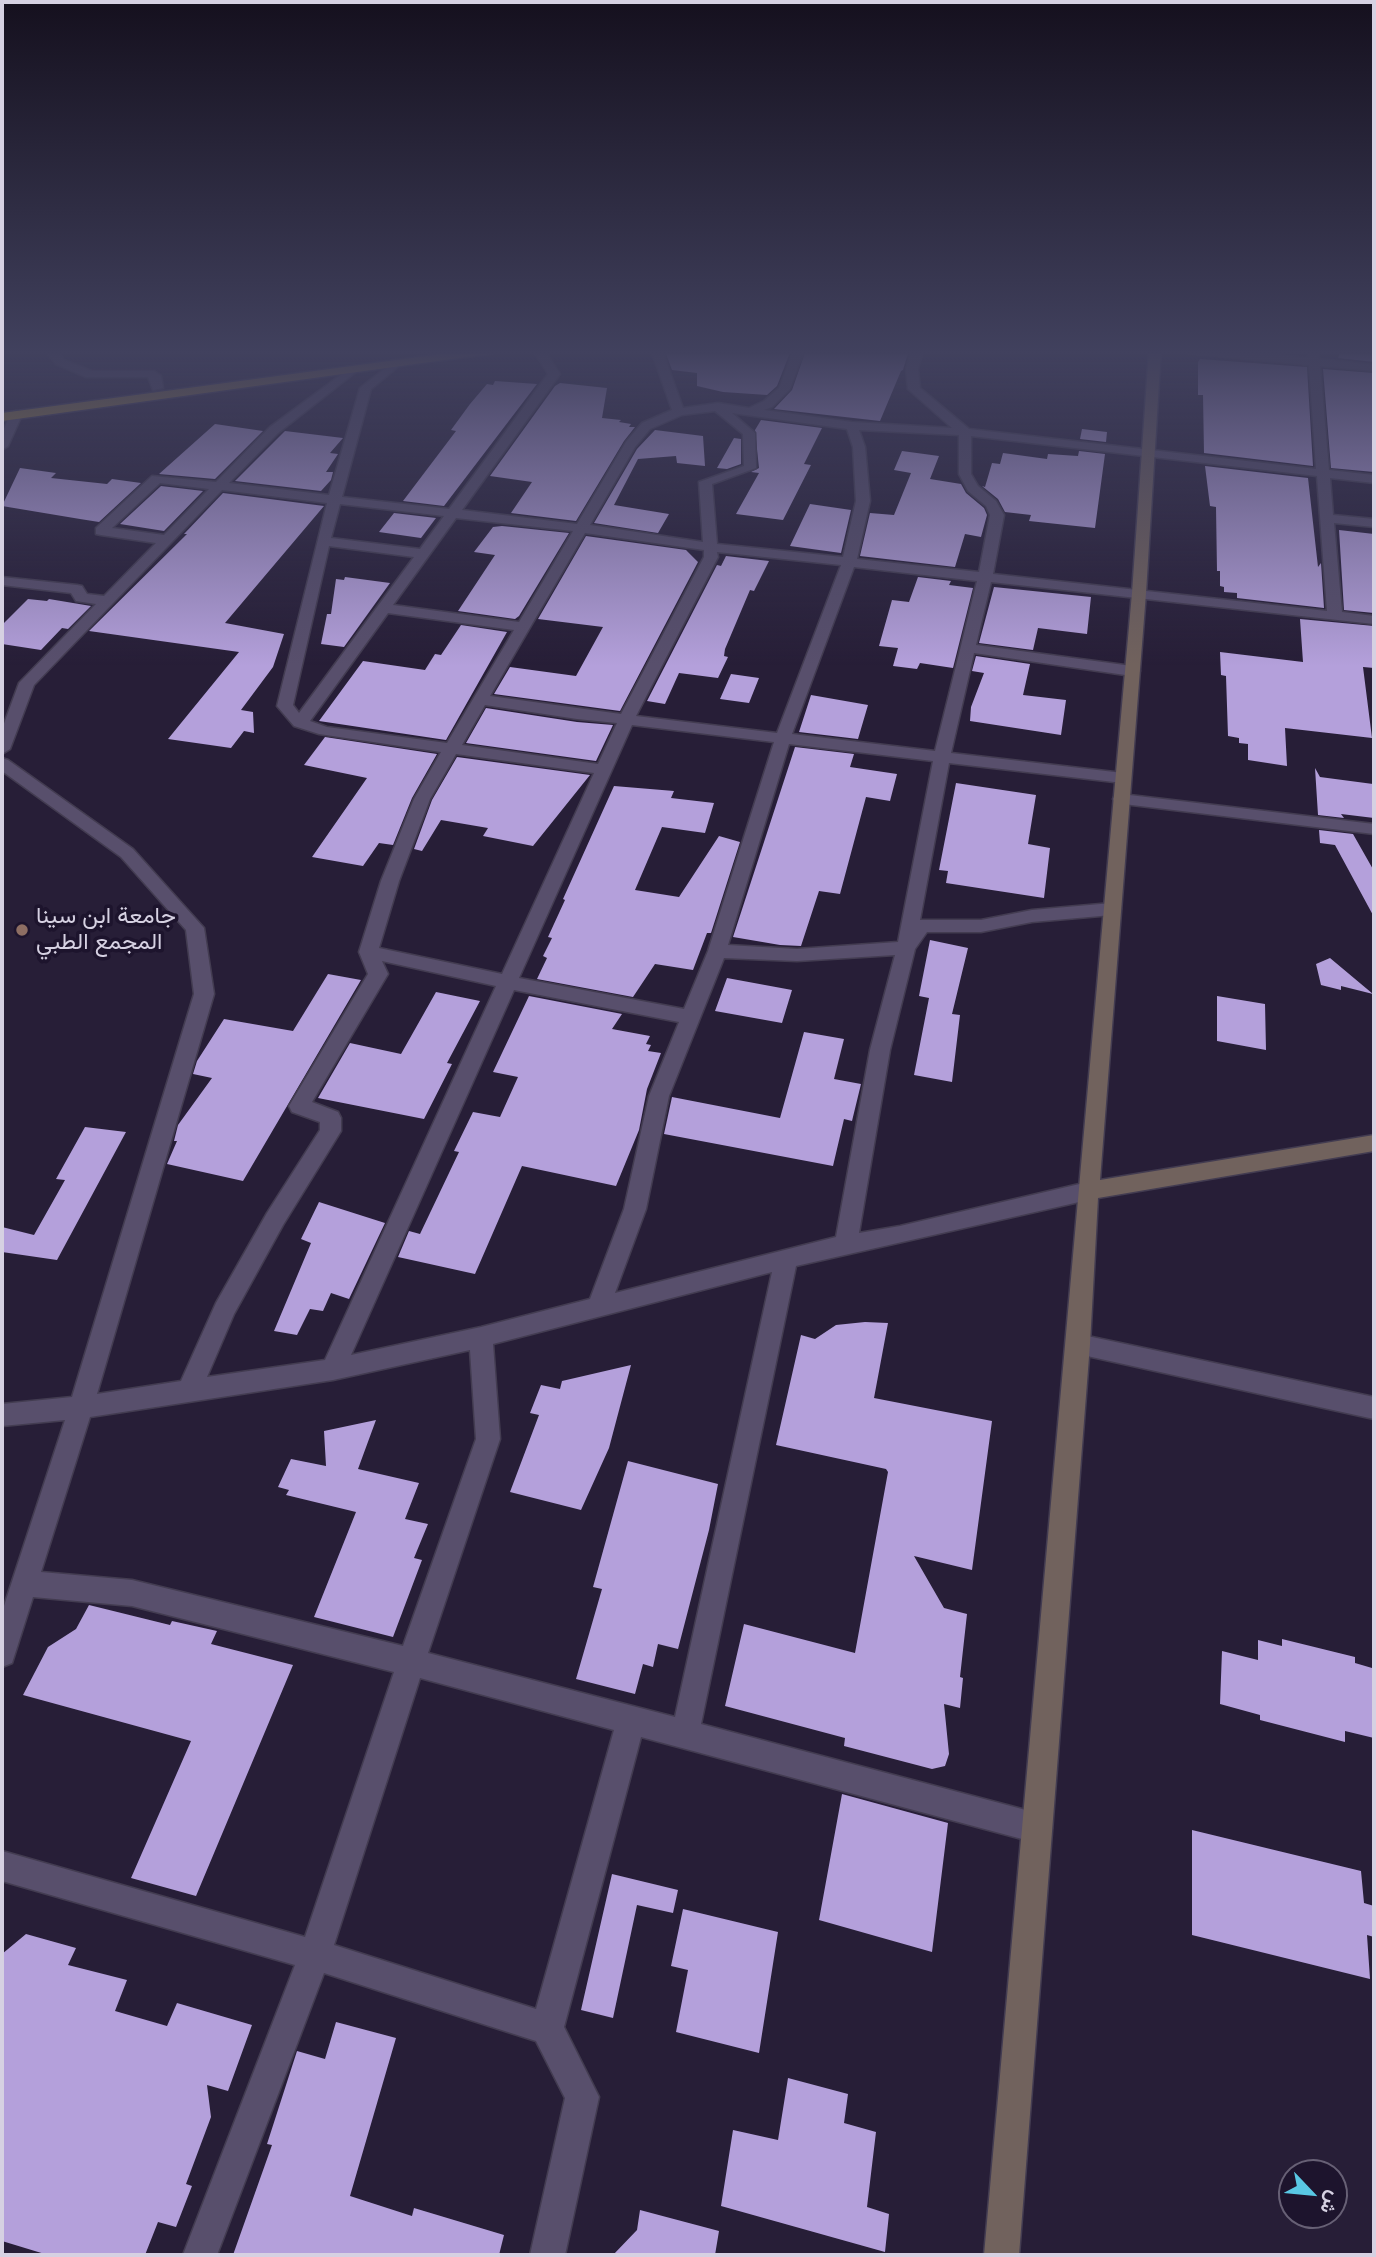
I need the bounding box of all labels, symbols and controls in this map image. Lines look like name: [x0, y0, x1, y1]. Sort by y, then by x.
place label: جامعة ابن سينا المجمع الطبي: [36, 903, 176, 957]
marker: جامعة ابن سينا المجمع الطبي: [14, 922, 30, 938]
north arrow: [1278, 2159, 1348, 2229]
text: ش: [1314, 2187, 1347, 2218]

